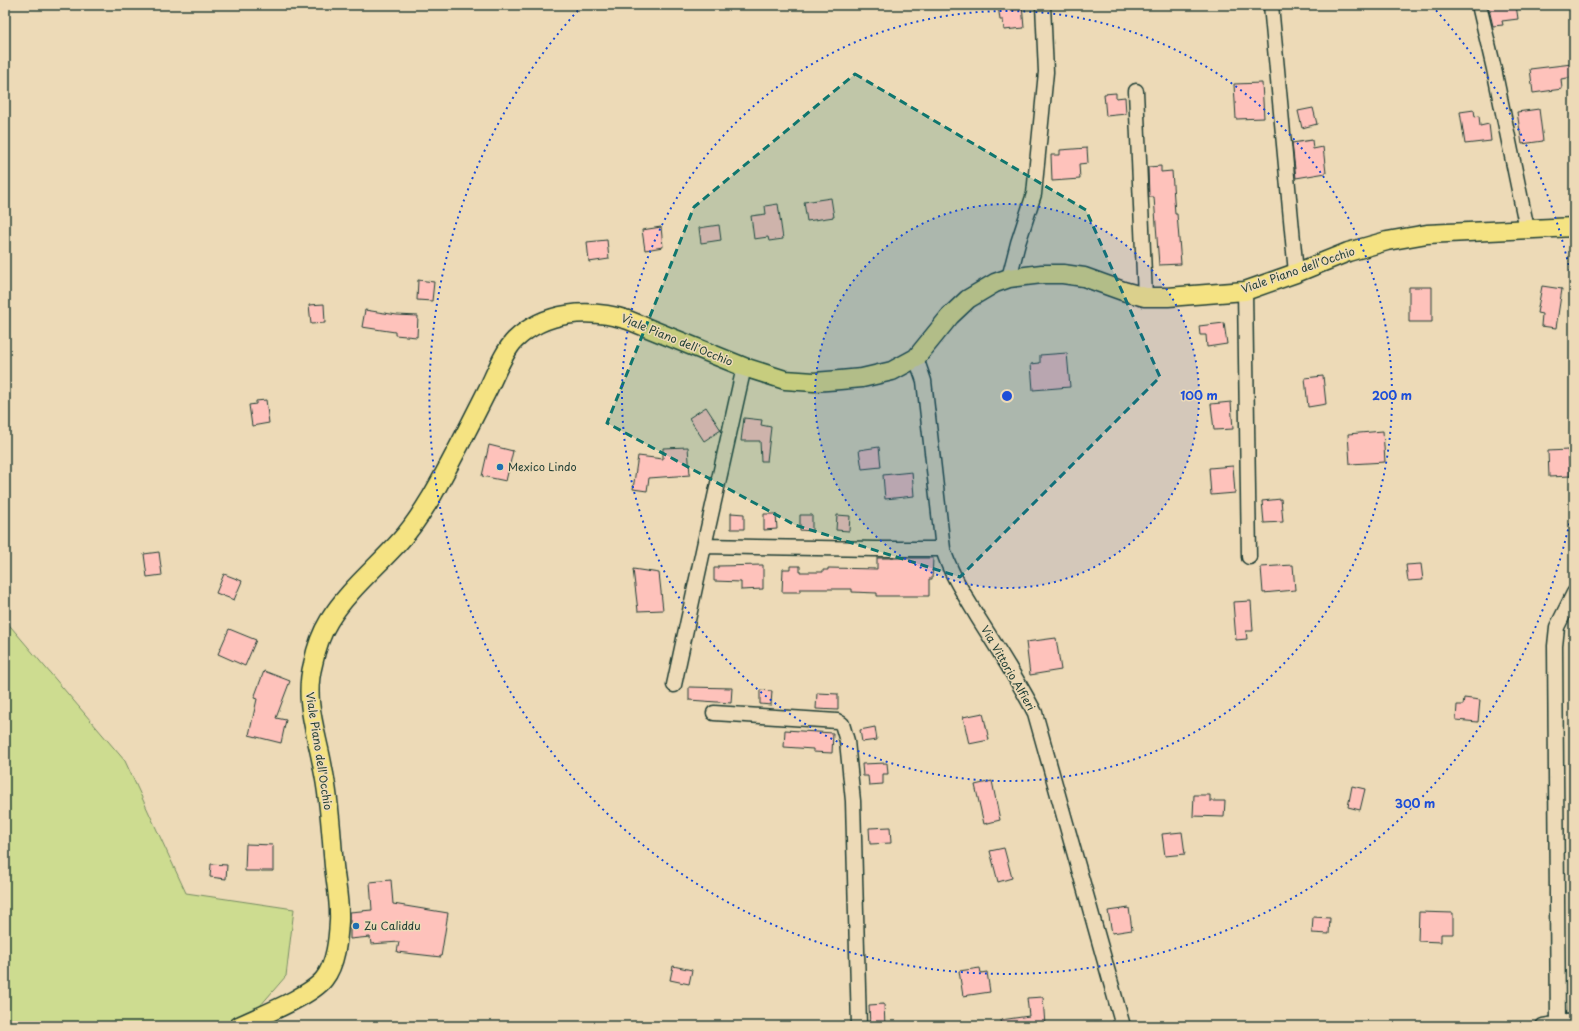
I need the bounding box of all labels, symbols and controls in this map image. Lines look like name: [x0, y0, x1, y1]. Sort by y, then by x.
street label: Viale Piano dell'Occhio: [1239, 242, 1357, 297]
street label: Viale Piano dell'Occhio: [619, 309, 736, 370]
text: 100 m: [1180, 386, 1218, 404]
text: 200 m: [1372, 386, 1412, 404]
centre of rings: [1000, 389, 1014, 403]
place label: Mexico Lindo: [508, 458, 577, 475]
marker: Mexico Lindo: [495, 462, 505, 472]
street label: Via Vittorio Alfieri: [977, 622, 1040, 714]
street label: Viale Piano dell'Occhio: [302, 691, 337, 811]
text: 300 m: [1395, 794, 1435, 812]
place label: Zu Caliddu: [364, 917, 421, 934]
marker: Zu Caliddu: [351, 921, 361, 931]

